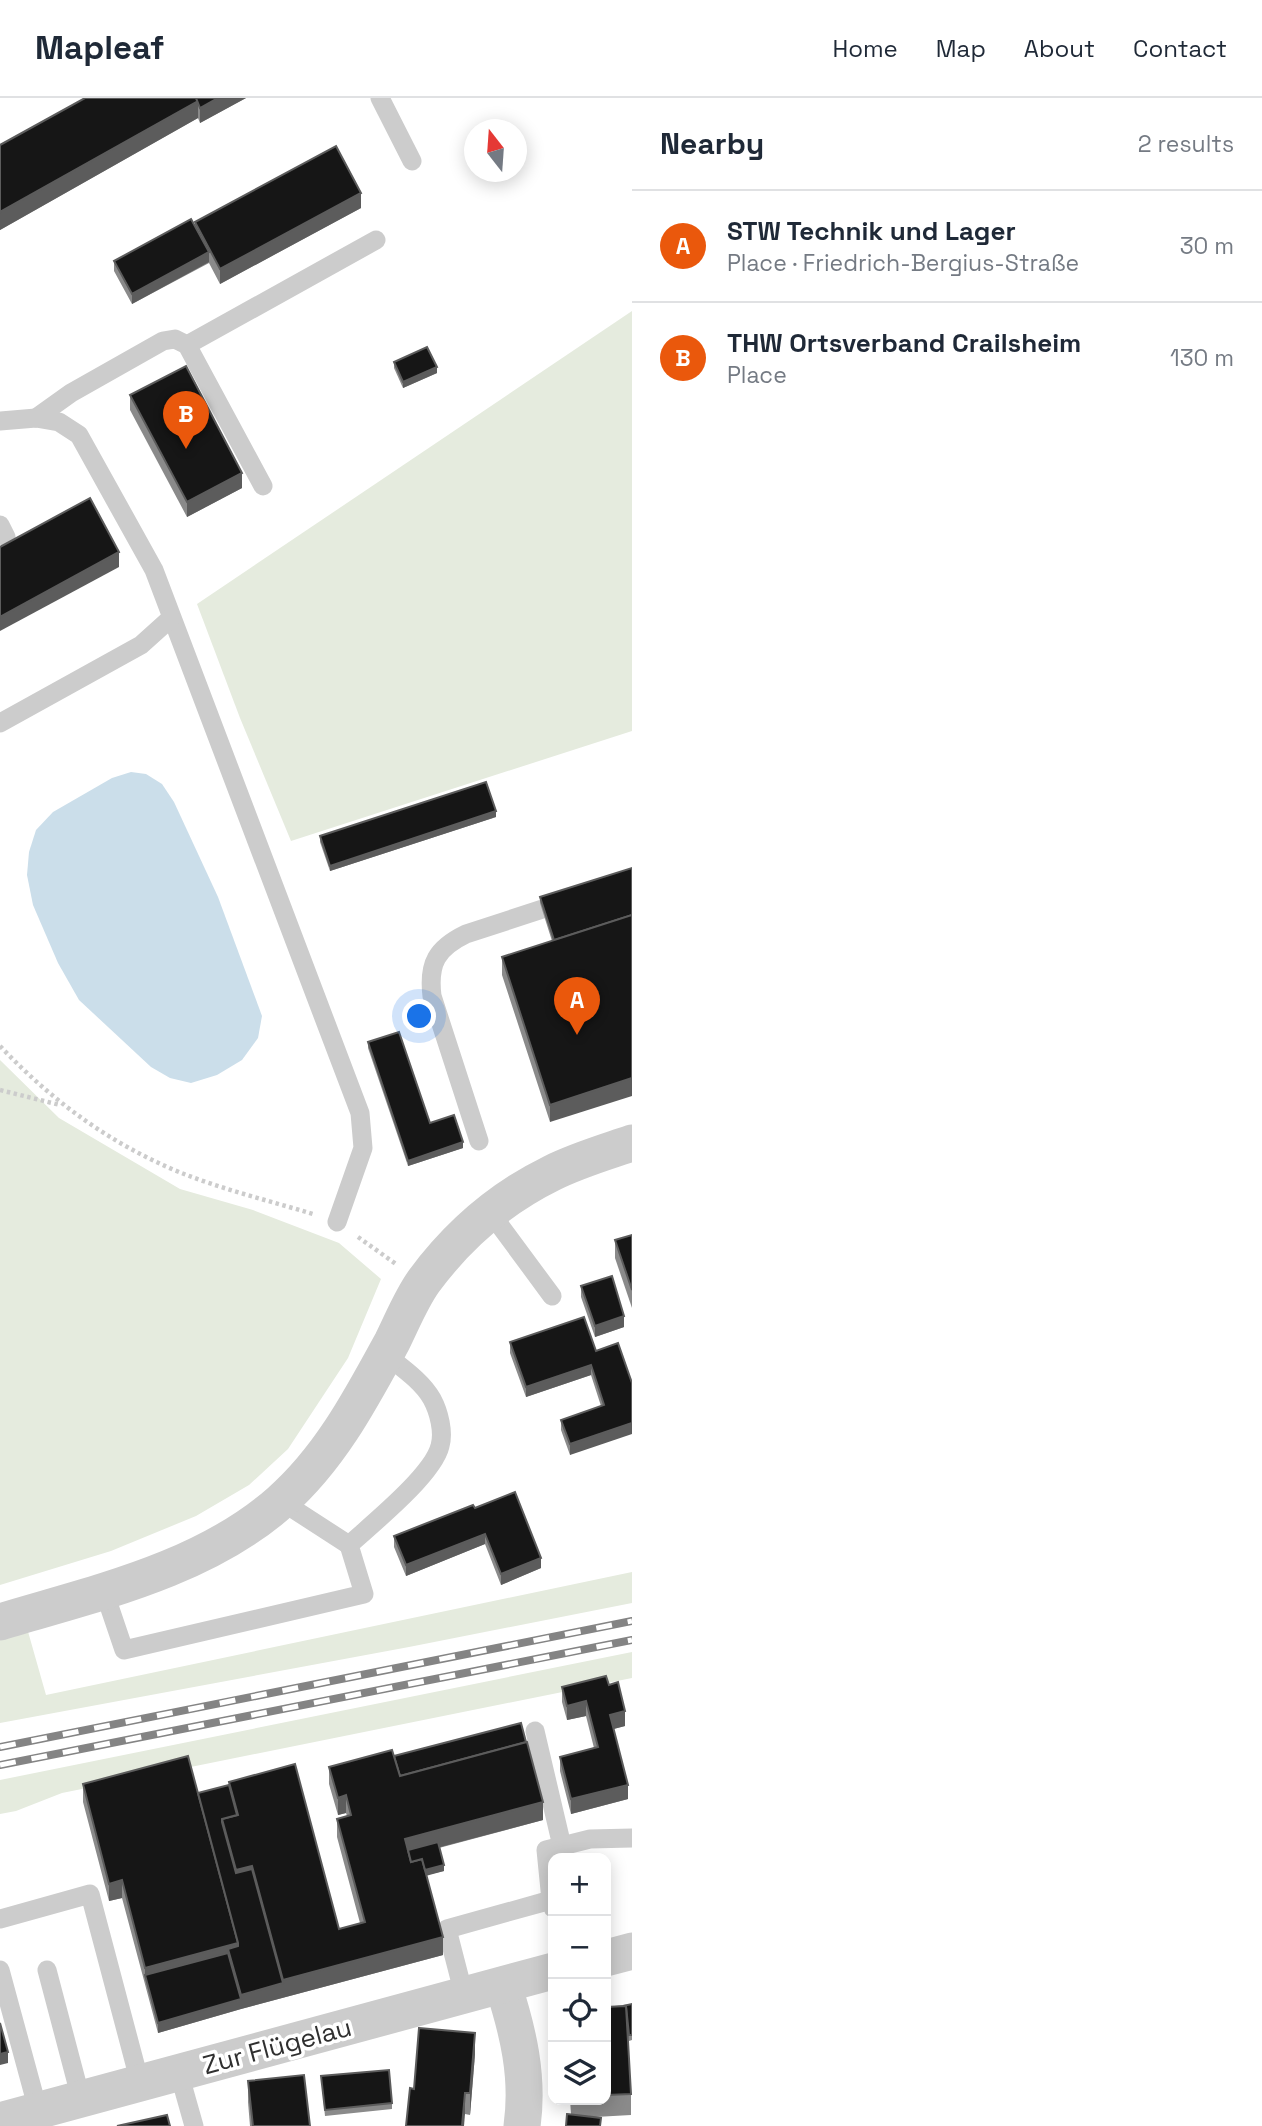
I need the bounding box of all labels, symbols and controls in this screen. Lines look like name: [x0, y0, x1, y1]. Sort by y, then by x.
text: Mapleaf: [35, 27, 164, 69]
text: Home: [832, 33, 898, 64]
text: Map: [936, 33, 986, 64]
text: About: [1024, 33, 1095, 64]
text: Contact: [1133, 33, 1227, 64]
north arrow: [464, 119, 527, 182]
text: Nearby: [660, 124, 764, 163]
text: 2 results: [1138, 129, 1234, 159]
text: STW Technik und Lager: [727, 214, 1016, 248]
text: A: [676, 231, 690, 261]
text: 30 m: [1180, 231, 1234, 261]
text: Place · Friedrich-Bergius-Straße: [727, 248, 1079, 278]
text: THW Ortsverband Crailsheim: [727, 326, 1081, 360]
text: B: [675, 343, 691, 373]
text: 130 m: [1170, 343, 1234, 373]
text: Place: [727, 360, 787, 390]
pin: B: [163, 391, 209, 449]
pin: A: [554, 977, 600, 1035]
your location: [402, 999, 436, 1033]
map controls: [548, 1853, 611, 2105]
button: +: [548, 1853, 611, 1916]
button: −: [548, 1916, 611, 1979]
button: locate: [548, 1979, 611, 2042]
street label: Zur Flügelau: [199, 2010, 355, 2082]
button: layers: [548, 2042, 611, 2105]

